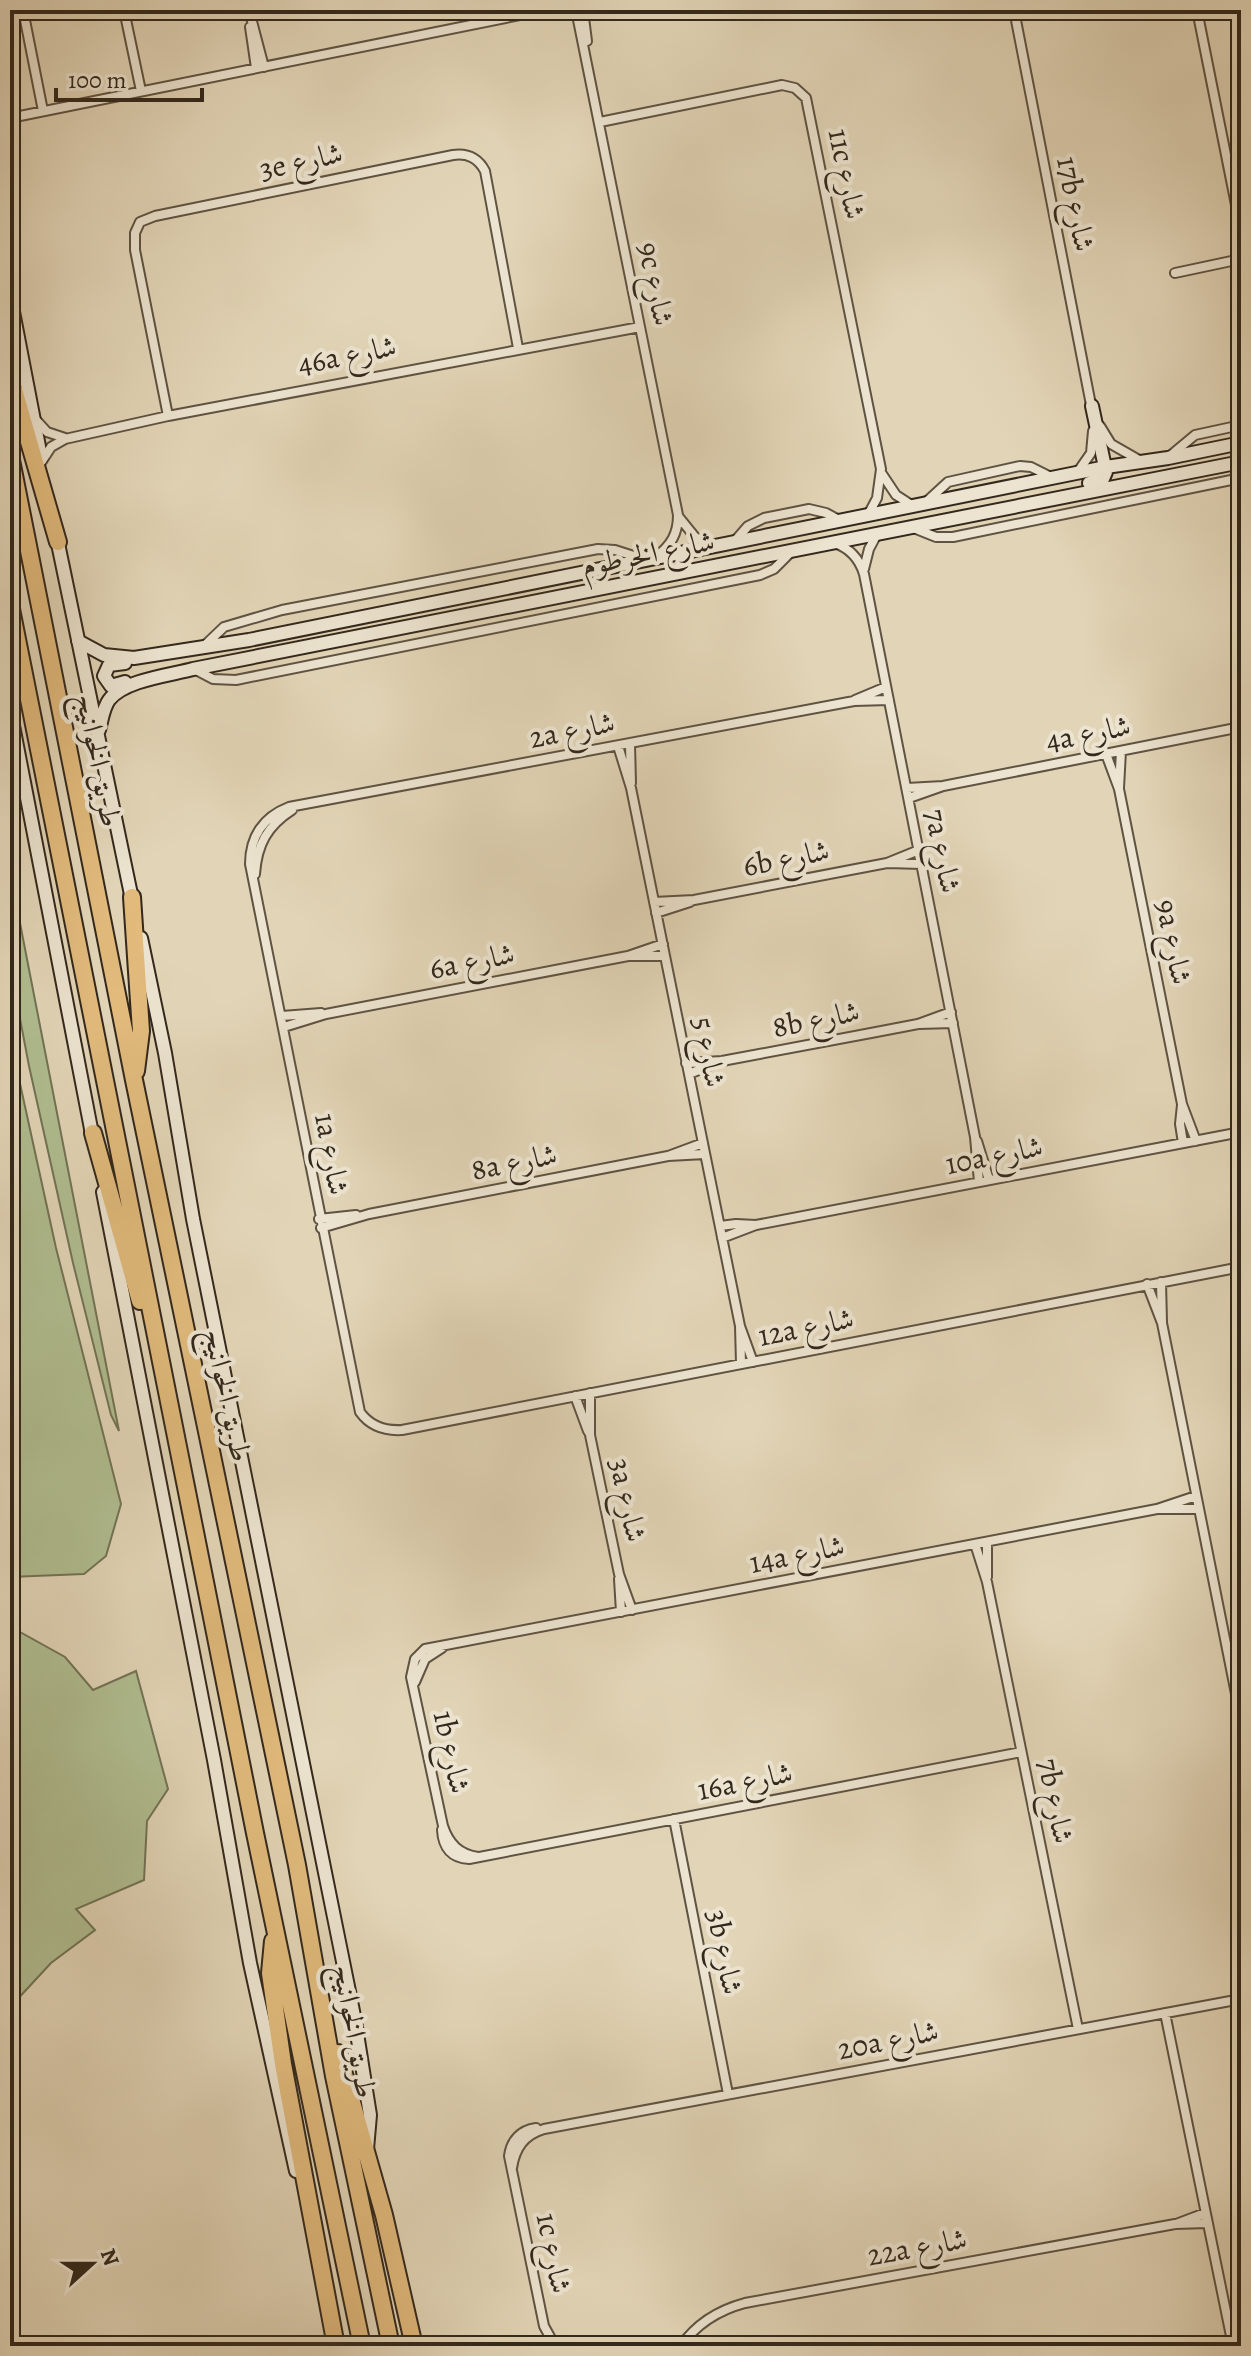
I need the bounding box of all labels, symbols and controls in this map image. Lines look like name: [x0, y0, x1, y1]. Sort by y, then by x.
scale bar: [56, 52, 202, 102]
text: 100 m: [68, 64, 127, 96]
street label: 11c شارع: [814, 125, 875, 224]
street label: 3e شارع: [256, 133, 347, 194]
street label: 17b شارع: [1042, 153, 1105, 256]
street label: 9c شارع: [623, 239, 684, 330]
street label: 46a شارع: [294, 326, 401, 389]
street label: شارع الخرطوم: [578, 521, 719, 591]
street label: طريق الخوانيج: [60, 690, 132, 832]
street label: 2a شارع: [526, 702, 619, 763]
street label: 4a شارع: [1042, 705, 1135, 766]
street label: 7a شارع: [910, 806, 971, 897]
street label: 6b شارع: [739, 830, 834, 891]
street label: 9a شارع: [1141, 896, 1202, 989]
street label: 6a شارع: [426, 933, 519, 994]
street label: 8b شارع: [769, 991, 864, 1052]
street label: شارع 5: [678, 1013, 735, 1092]
street label: 1a شارع: [300, 1110, 359, 1199]
street label: 10a شارع: [942, 1126, 1047, 1189]
street label: 8a شارع: [468, 1134, 561, 1195]
street label: 12a شارع: [755, 1298, 858, 1361]
street label: طريق الخوانيج: [187, 1325, 262, 1467]
street label: 3a شارع: [595, 1455, 656, 1547]
street label: 14a شارع: [746, 1525, 849, 1588]
street label: 1b شارع: [419, 1707, 480, 1798]
street label: 16a شارع: [694, 1752, 797, 1815]
street label: 7b شارع: [1023, 1755, 1084, 1848]
street label: 3b شارع: [692, 1906, 753, 1999]
street label: طريق الخوانيج: [317, 1961, 386, 2102]
street label: 20a شارع: [834, 2011, 943, 2074]
street label: 1c شارع: [522, 2209, 581, 2298]
street label: 22a شارع: [864, 2219, 971, 2280]
north arrow: [52, 2224, 132, 2304]
text: N: [93, 2244, 127, 2270]

